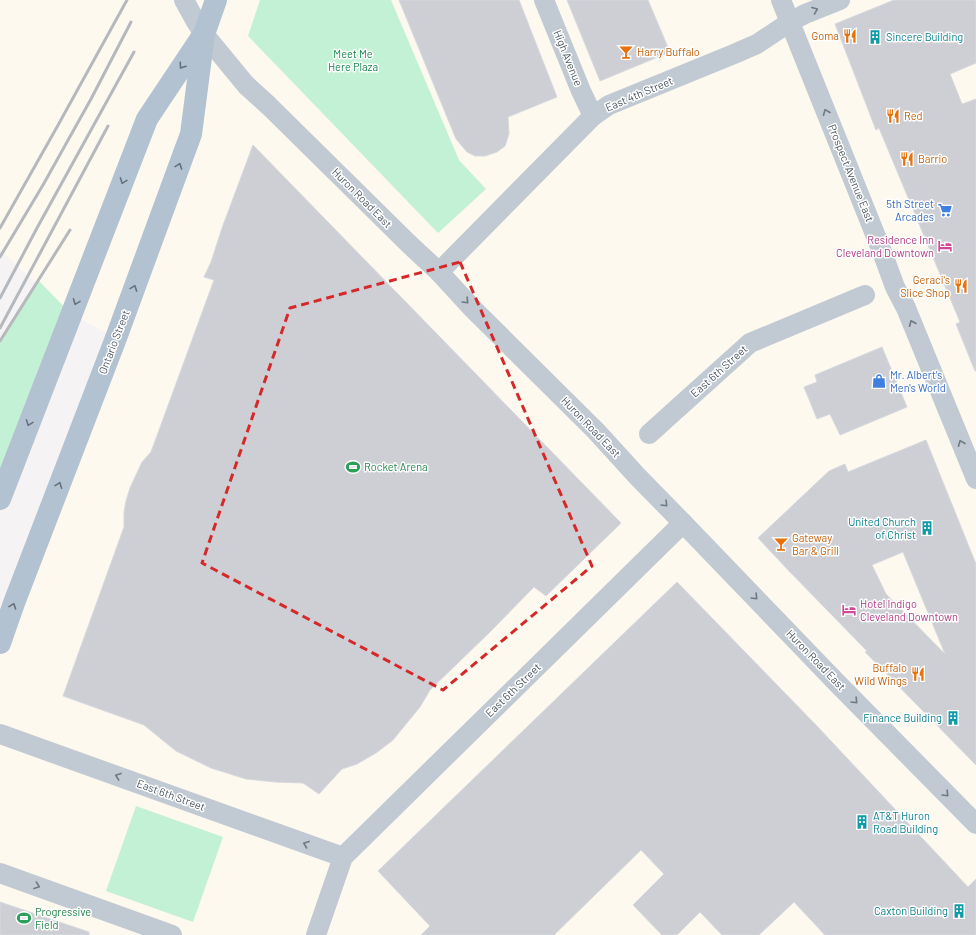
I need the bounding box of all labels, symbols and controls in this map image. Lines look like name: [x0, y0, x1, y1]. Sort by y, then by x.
one-way arrow: [811, 7, 818, 15]
street label: High Avenue: [551, 28, 586, 88]
restaurant icon: Goma: [842, 28, 858, 44]
place label: Goma: [812, 29, 839, 42]
building icon: Sincere Building: [867, 29, 883, 45]
place label: Sincere Building: [886, 30, 963, 43]
bar icon: Harry Buffalo: [618, 44, 634, 60]
place label: Harry Buffalo: [637, 45, 700, 58]
park label: Meet Me Here Plaza: [328, 47, 378, 73]
one-way arrow: [179, 62, 187, 69]
street label: East 4th Street: [603, 73, 674, 114]
one-way arrow: [823, 108, 831, 115]
restaurant icon: Red: [885, 108, 901, 124]
place label: Red: [904, 109, 923, 122]
street label: Prospect Avenue East: [826, 122, 877, 224]
restaurant icon: Barrio: [899, 151, 915, 167]
place label: Barrio: [918, 152, 947, 165]
one-way arrow: [175, 163, 183, 170]
street label: Huron Road East: [330, 165, 395, 230]
one-way arrow: [119, 177, 127, 184]
place label: 5th Street Arcades: [886, 197, 934, 223]
supermarket icon: 5th Street Arcades: [937, 202, 953, 218]
place label: Residence Inn Cleveland Downtown: [836, 233, 934, 259]
hotel icon: Residence Inn Cleveland Downtown: [937, 238, 953, 254]
place label: Geraci's Slice Shop: [900, 273, 950, 299]
restaurant icon: Geraci's Slice Shop: [953, 278, 969, 294]
one-way arrow: [130, 285, 138, 292]
one-way arrow: [461, 296, 468, 303]
one-way arrow: [73, 297, 81, 305]
street label: Ontario Street: [95, 308, 132, 376]
one-way arrow: [909, 320, 917, 328]
street label: East 6th Street: [688, 342, 750, 399]
place label: Mr. Albert's Men's World: [890, 368, 946, 394]
shop icon: Mr. Albert's Men's World: [871, 373, 887, 389]
street label: Huron Road East: [559, 394, 624, 460]
one-way arrow: [26, 420, 34, 427]
one-way arrow: [958, 440, 966, 447]
sports icon: Rocket Arena: [345, 459, 361, 475]
place label: Rocket Arena: [364, 460, 428, 473]
one-way arrow: [55, 482, 63, 489]
one-way arrow: [660, 499, 668, 507]
place label: United Church of Christ: [848, 515, 916, 541]
building icon: United Church of Christ: [919, 520, 935, 536]
place label: Gateway Bar & Grill: [792, 531, 839, 557]
bar icon: Gateway Bar & Grill: [773, 536, 789, 552]
one-way arrow: [751, 592, 758, 600]
place label: Hotel Indigo Cleveland Downtown: [860, 597, 958, 623]
hotel icon: Hotel Indigo Cleveland Downtown: [841, 602, 857, 618]
one-way arrow: [8, 603, 17, 610]
street label: Huron Road East: [784, 627, 849, 693]
street label: East 6th Street: [482, 660, 543, 719]
place label: Buffalo Wild Wings: [854, 661, 907, 687]
restaurant icon: Buffalo Wild Wings: [910, 666, 926, 682]
one-way arrow: [850, 696, 858, 704]
building icon: Finance Building: [945, 710, 961, 726]
place label: Finance Building: [863, 711, 942, 724]
one-way arrow: [115, 772, 122, 781]
street label: East 6th Street: [135, 776, 207, 813]
one-way arrow: [941, 789, 949, 797]
place label: AT&T Huron Road Building: [873, 809, 938, 835]
building icon: AT&T Huron Road Building: [854, 814, 870, 830]
one-way arrow: [303, 840, 310, 849]
one-way arrow: [33, 881, 40, 890]
building icon: Caxton Building: [951, 903, 967, 919]
place label: Caxton Building: [874, 904, 948, 917]
place label: Progressive Field: [35, 905, 91, 931]
sports icon: Progressive Field: [16, 910, 32, 926]

